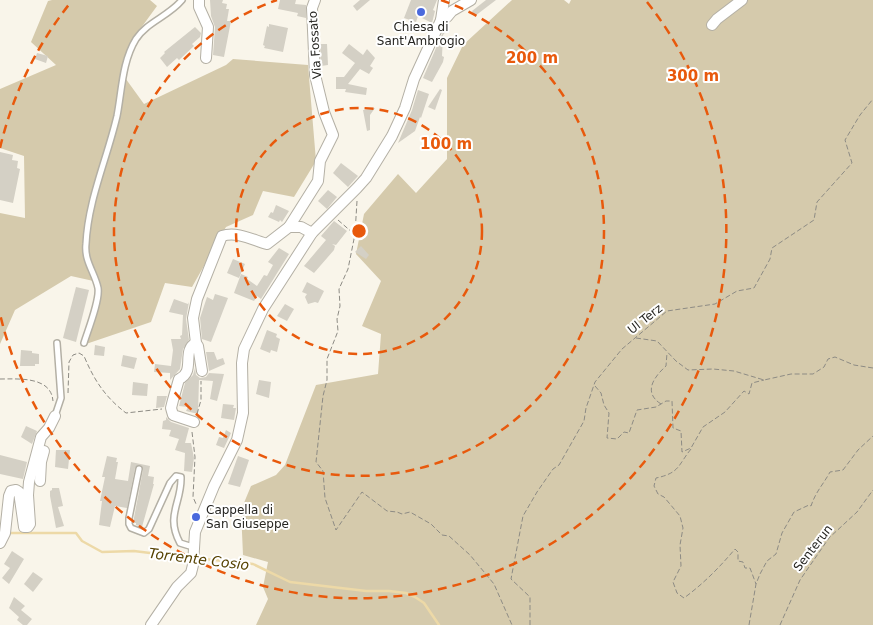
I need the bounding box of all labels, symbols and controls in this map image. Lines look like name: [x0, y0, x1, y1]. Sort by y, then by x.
marker: Chiesa di Sant'Ambrogio: [415, 6, 427, 18]
street label: Via Fossato: [306, 11, 324, 79]
place label: Chiesa di Sant'Ambrogio: [377, 20, 465, 48]
text: 200 m: [506, 49, 558, 67]
text: 300 m: [667, 67, 719, 85]
text: 100 m: [420, 135, 472, 153]
centre of rings: [350, 222, 368, 240]
street label: Ul Terz: [625, 301, 665, 337]
place label: Cappella di San Giuseppe: [206, 503, 289, 531]
marker: Cappella di San Giuseppe: [190, 511, 202, 523]
street label: Senterun: [791, 522, 835, 574]
water label: Torrente Cosio: [148, 545, 250, 573]

